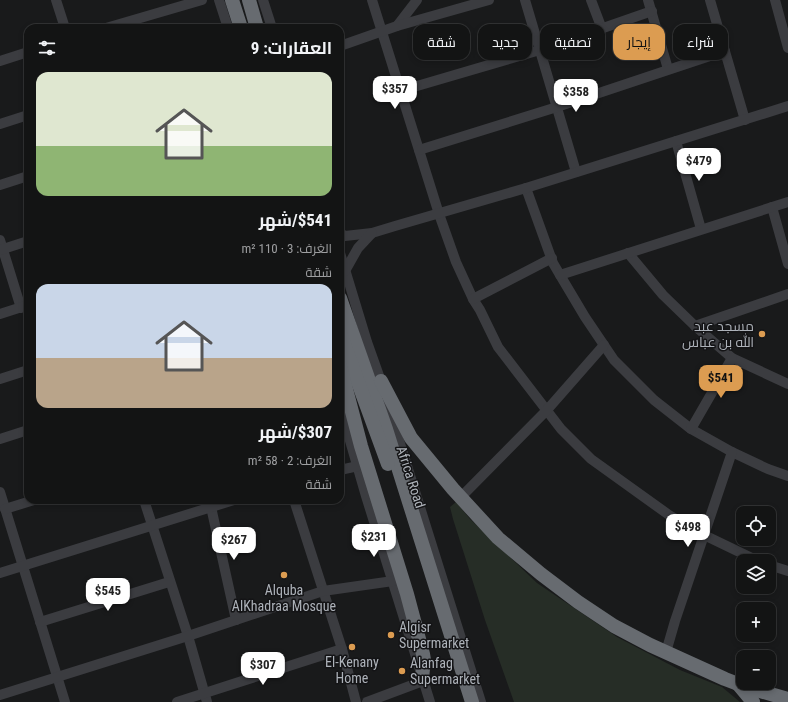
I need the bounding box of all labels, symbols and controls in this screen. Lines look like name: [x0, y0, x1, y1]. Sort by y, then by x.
chip: شقة: [413, 24, 470, 60]
chip: جديد: [478, 24, 532, 60]
chip: تصفية: [540, 24, 605, 60]
chip: إيجار: [613, 24, 665, 60]
chip: شراء: [673, 24, 728, 60]
icon: filters: [36, 37, 58, 59]
text: العقارات: 9: [251, 38, 332, 58]
pin: $357: [371, 76, 419, 110]
pin: $358: [552, 79, 600, 113]
text: $357: [382, 81, 408, 96]
text: $358: [563, 84, 589, 99]
icon: home: [148, 98, 220, 170]
pin: $479: [675, 148, 723, 182]
text: $479: [686, 153, 712, 168]
text: $541/شهر: [259, 210, 332, 230]
text: الغرف: 3 · 110 m²: [241, 241, 332, 256]
text: شقة: [305, 265, 332, 280]
icon: home: [148, 310, 220, 382]
place label: مسجد عبد الله بن عباس: [682, 318, 754, 350]
marker: مسجد عبد الله بن عباس: [757, 329, 767, 339]
pin: $541: [697, 365, 745, 399]
text: $541: [708, 370, 734, 385]
text: $307/شهر: [259, 422, 332, 442]
street label: Africa Road: [393, 444, 429, 510]
text: الغرف: 2 · 58 m²: [248, 453, 332, 468]
text: شقة: [305, 477, 332, 492]
map controls: [736, 506, 776, 690]
button: locate: [736, 506, 776, 546]
pin: $498: [664, 514, 712, 548]
text: $498: [675, 519, 701, 534]
pin: $231: [350, 524, 398, 558]
pin: $267: [210, 527, 258, 561]
text: $231: [361, 529, 387, 544]
text: $267: [221, 532, 247, 547]
button: layers: [736, 554, 776, 594]
marker: Alquba AlKhadraa Mosque: [279, 570, 289, 580]
pin: $545: [84, 578, 132, 612]
place label: Alquba AlKhadraa Mosque: [232, 582, 337, 614]
text: $545: [95, 583, 121, 598]
button: +: [736, 602, 776, 642]
place label: Algisr Supermarket: [399, 619, 469, 651]
marker: Algisr Supermarket: [386, 630, 396, 640]
marker: El-Kenany Home: [347, 642, 357, 652]
button: −: [736, 650, 776, 690]
pin: $307: [239, 652, 287, 686]
place label: El-Kenany Home: [325, 654, 379, 686]
place label: Alanfag Supermarket: [410, 655, 480, 687]
text: $307: [250, 657, 276, 672]
marker: Alanfag Supermarket: [397, 666, 407, 676]

